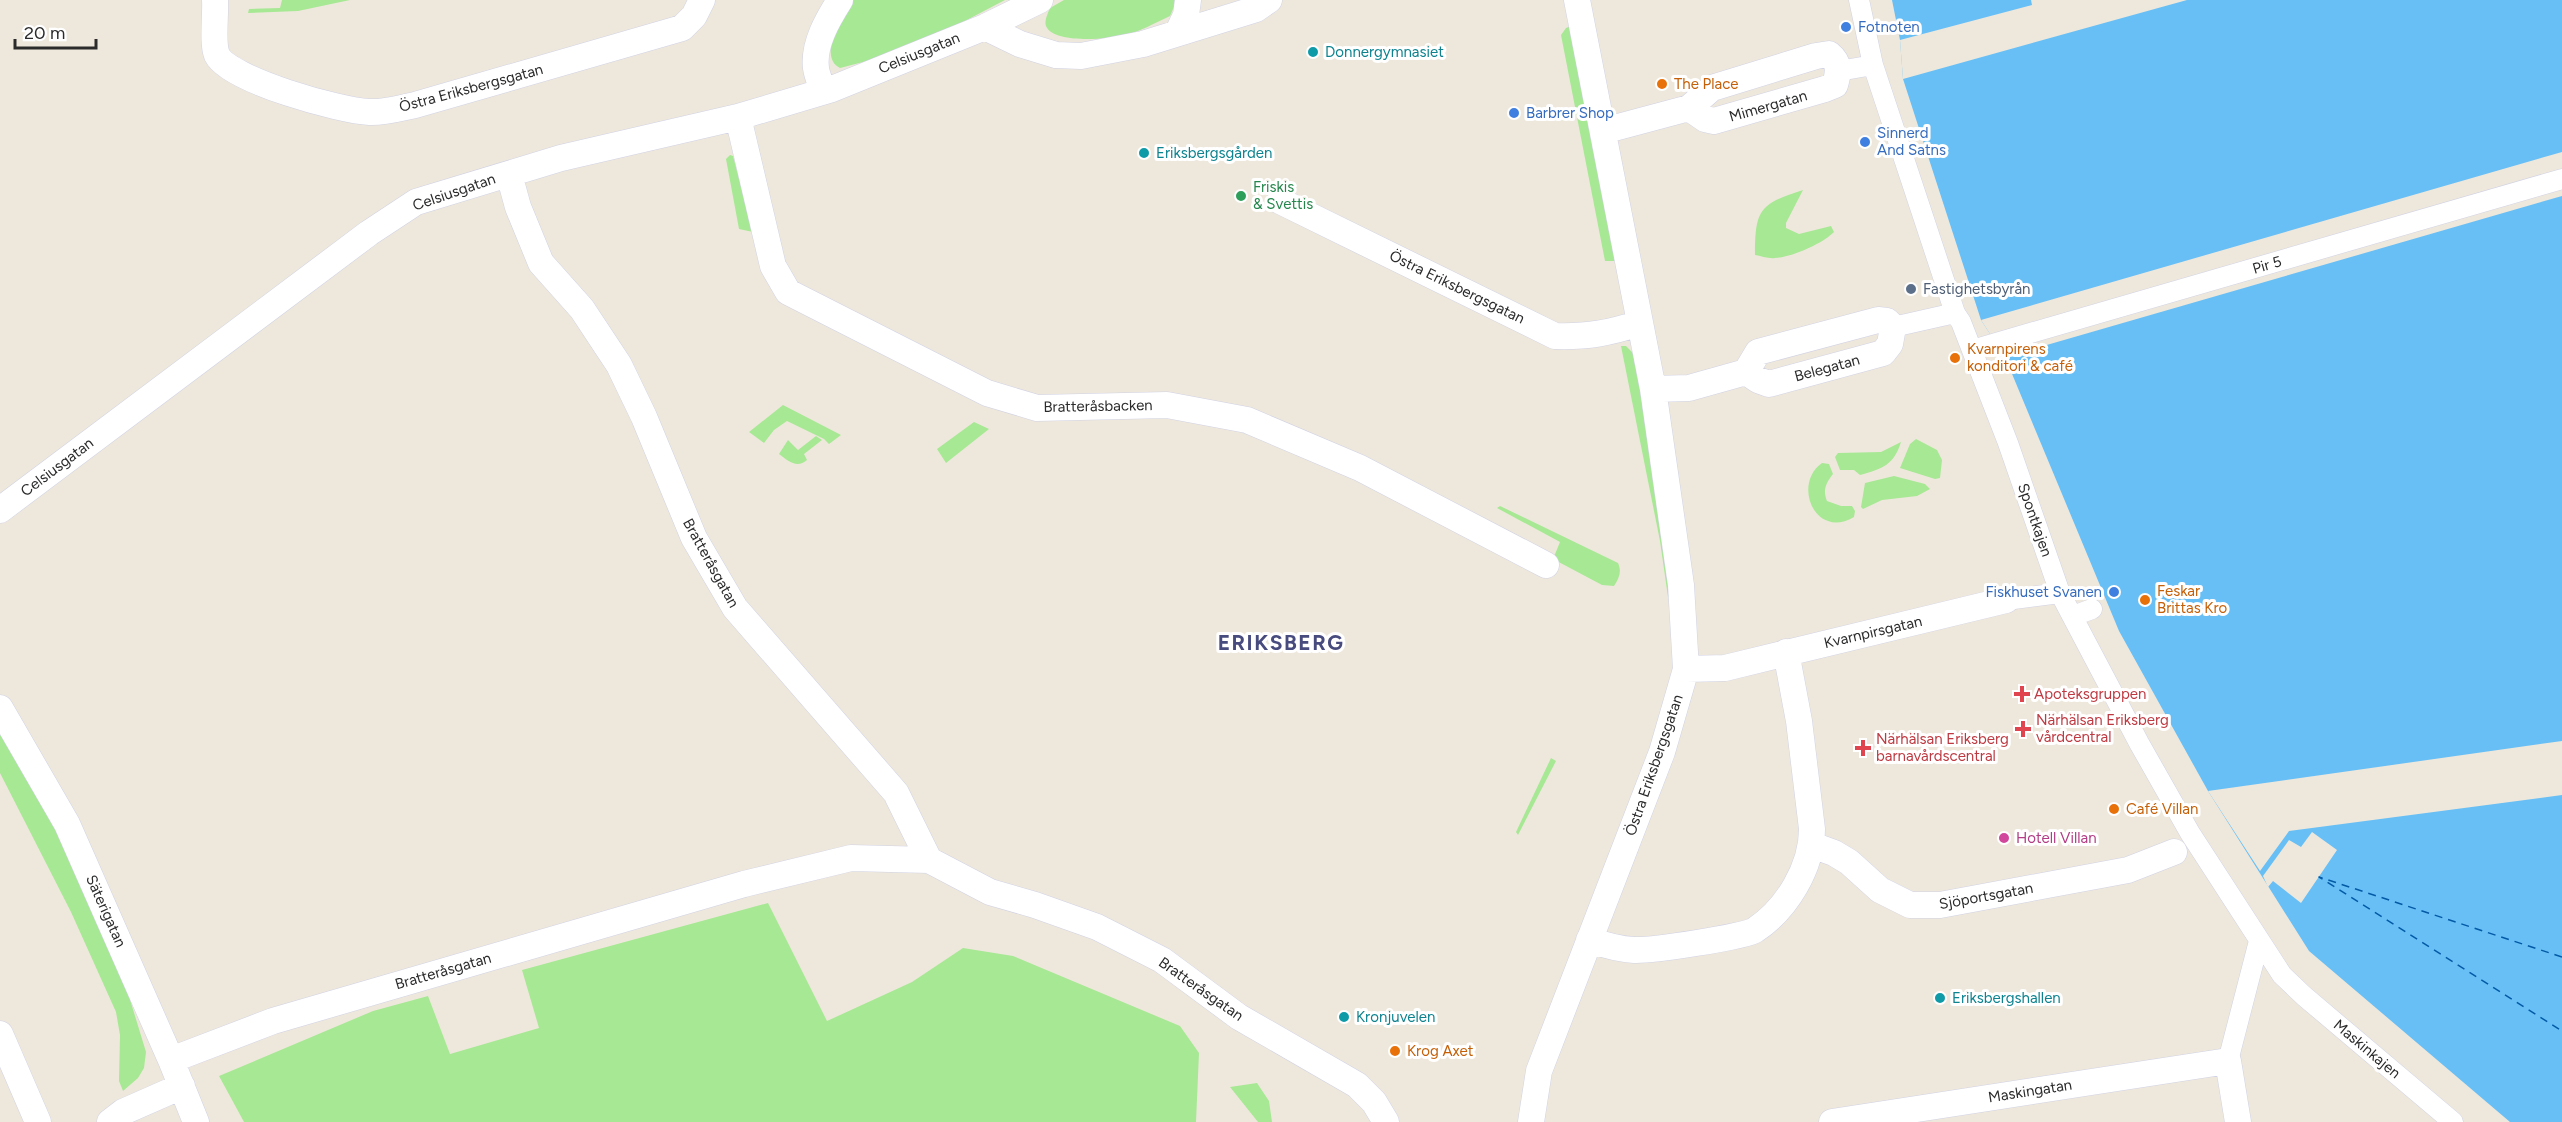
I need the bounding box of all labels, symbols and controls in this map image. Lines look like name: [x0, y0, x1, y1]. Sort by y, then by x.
scale bar: [15, 12, 96, 50]
place label: Fotnoten: [1858, 18, 1920, 36]
marker: Fotnoten: [1839, 20, 1853, 34]
text: 20 m: [24, 22, 65, 44]
street label: Celsiusgatan: [876, 29, 962, 77]
place label: Donnergymnasiet: [1325, 43, 1444, 61]
marker: Donnergymnasiet: [1306, 45, 1320, 59]
street label: Östra Eriksbergsgatan: [397, 60, 545, 116]
place label: The Place: [1674, 75, 1739, 93]
marker: The Place: [1655, 77, 1669, 91]
street label: Mimergatan: [1727, 86, 1809, 126]
place label: Barbrer Shop: [1526, 104, 1614, 122]
marker: Barbrer Shop: [1507, 106, 1521, 120]
place label: Sinnerd And Satns: [1877, 124, 1946, 159]
marker: Sinnerd And Satns: [1858, 135, 1872, 149]
place label: Eriksbergsgården: [1156, 144, 1272, 162]
marker: Eriksbergsgården: [1137, 146, 1151, 160]
street label: Celsiusgatan: [410, 169, 498, 215]
place label: Friskis & Svettis: [1253, 178, 1313, 213]
marker: Friskis & Svettis: [1234, 189, 1248, 203]
street label: Östra Eriksbergsgatan: [1386, 246, 1528, 328]
street label: Pir 5: [2250, 252, 2284, 278]
place label: Fastighetsbyrån: [1923, 280, 2030, 298]
marker: Fastighetsbyrån: [1904, 282, 1918, 296]
place label: Kvarnpirens konditori & café: [1967, 340, 2073, 375]
street label: Belegatan: [1792, 351, 1862, 385]
marker: Kvarnpirens konditori & café: [1948, 351, 1962, 365]
street label: Bratteråsbacken: [1043, 396, 1153, 416]
street label: Celsiusgatan: [17, 434, 97, 500]
street label: Spontkajen: [2014, 481, 2056, 559]
street label: Bratteråsgatan: [679, 515, 743, 611]
place label: Feskar Brittas Kro: [2157, 582, 2228, 617]
place label: Fiskhuset Svanen: [1985, 583, 2102, 601]
marker: Fiskhuset Svanen: [2107, 585, 2121, 599]
marker: Feskar Brittas Kro: [2138, 593, 2152, 607]
street label: Kvarnpirsgatan: [1822, 612, 1924, 652]
district label: ERIKSBERG: [1218, 630, 1344, 655]
place label: Apoteksgruppen: [2034, 685, 2146, 703]
marker: Apoteksgruppen: [2015, 687, 2029, 701]
street label: Östra Eriksbergsgatan: [1621, 692, 1687, 838]
place label: Närhälsan Eriksberg vårdcentral: [2036, 711, 2169, 746]
marker: Närhälsan Eriksberg vårdcentral: [2014, 720, 2032, 738]
place label: Närhälsan Eriksberg barnavårdscentral: [1876, 730, 2009, 765]
marker: Närhälsan Eriksberg barnavårdscentral: [1854, 739, 1872, 757]
place label: Café Villan: [2126, 800, 2198, 818]
marker: Café Villan: [2107, 802, 2121, 816]
place label: Hotell Villan: [2016, 829, 2097, 847]
marker: Hotell Villan: [1997, 831, 2011, 845]
street label: Säterigatan: [82, 872, 130, 950]
street label: Sjöportsgatan: [1937, 879, 2035, 913]
street label: Bratteråsgatan: [393, 949, 493, 993]
street label: Bratteråsgatan: [1155, 953, 1247, 1025]
place label: Eriksbergshallen: [1952, 989, 2061, 1007]
marker: Eriksbergshallen: [1933, 991, 1947, 1005]
place label: Kronjuvelen: [1356, 1008, 1435, 1026]
marker: Kronjuvelen: [1337, 1010, 1351, 1024]
street label: Maskinkajen: [2330, 1016, 2404, 1082]
place label: Krog Axet: [1407, 1042, 1474, 1060]
marker: Krog Axet: [1388, 1044, 1402, 1058]
street label: Maskingatan: [1987, 1075, 2073, 1107]

